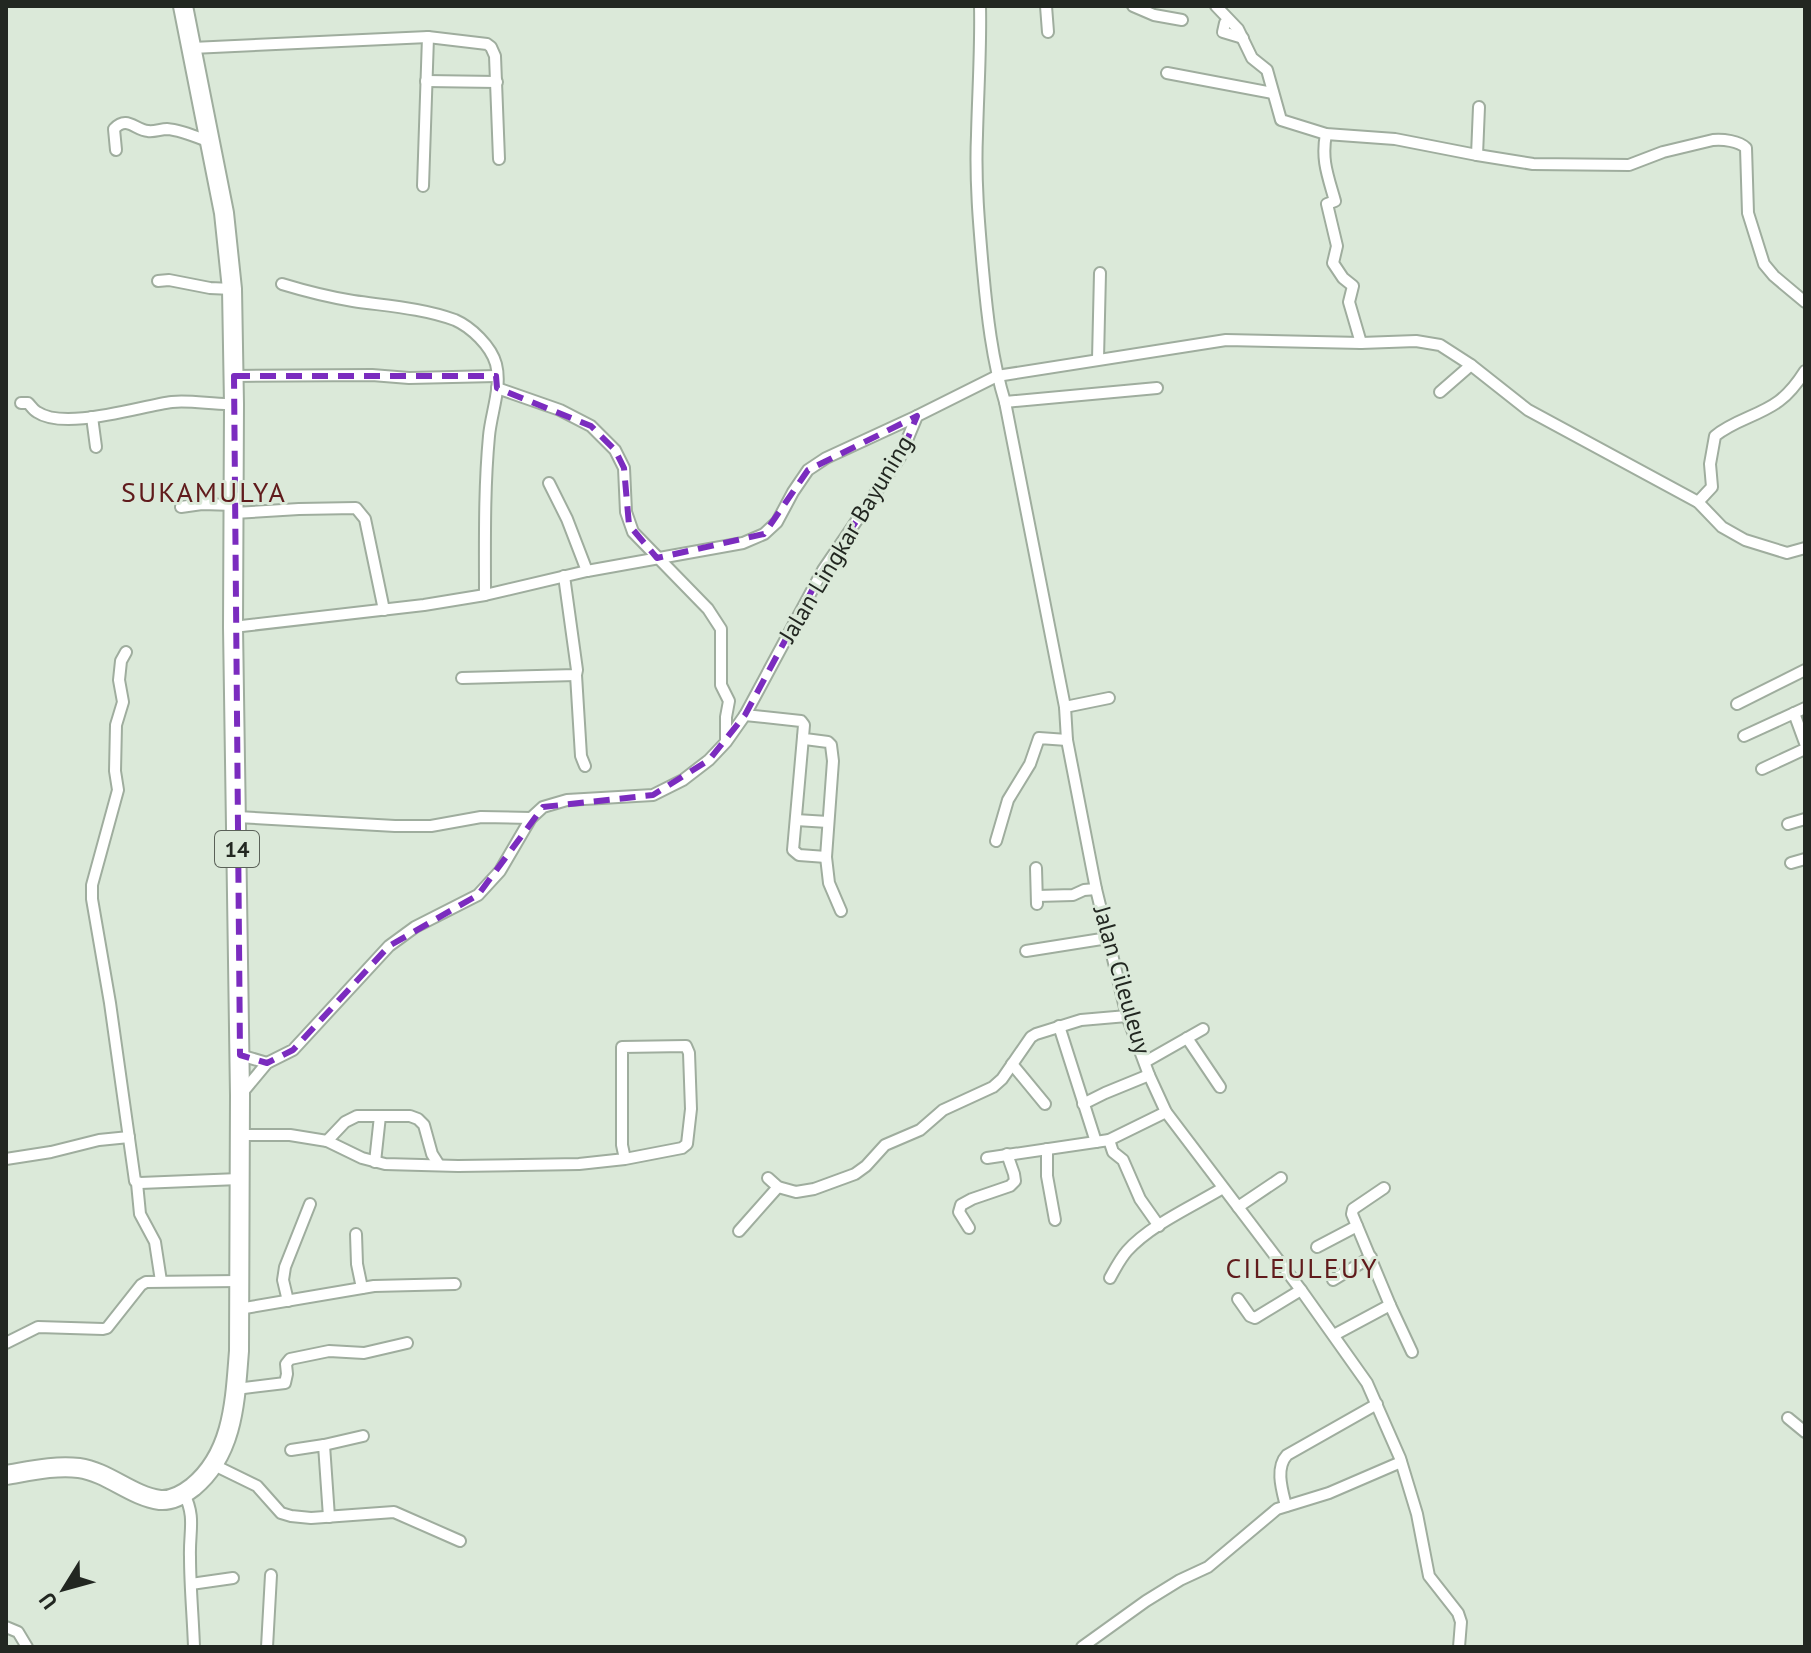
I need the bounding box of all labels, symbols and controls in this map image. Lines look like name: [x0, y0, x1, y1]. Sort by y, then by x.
street label: Jalan Lingkar Bayuning: [771, 430, 920, 649]
district label: SUKAMULYA: [121, 473, 287, 510]
road number: 14: [215, 831, 259, 867]
street label: Jalan Cileuleuy: [1086, 901, 1158, 1058]
district label: CILEULEUY: [1225, 1249, 1379, 1286]
north arrow: [24, 1549, 104, 1629]
text: U: [33, 1587, 63, 1615]

